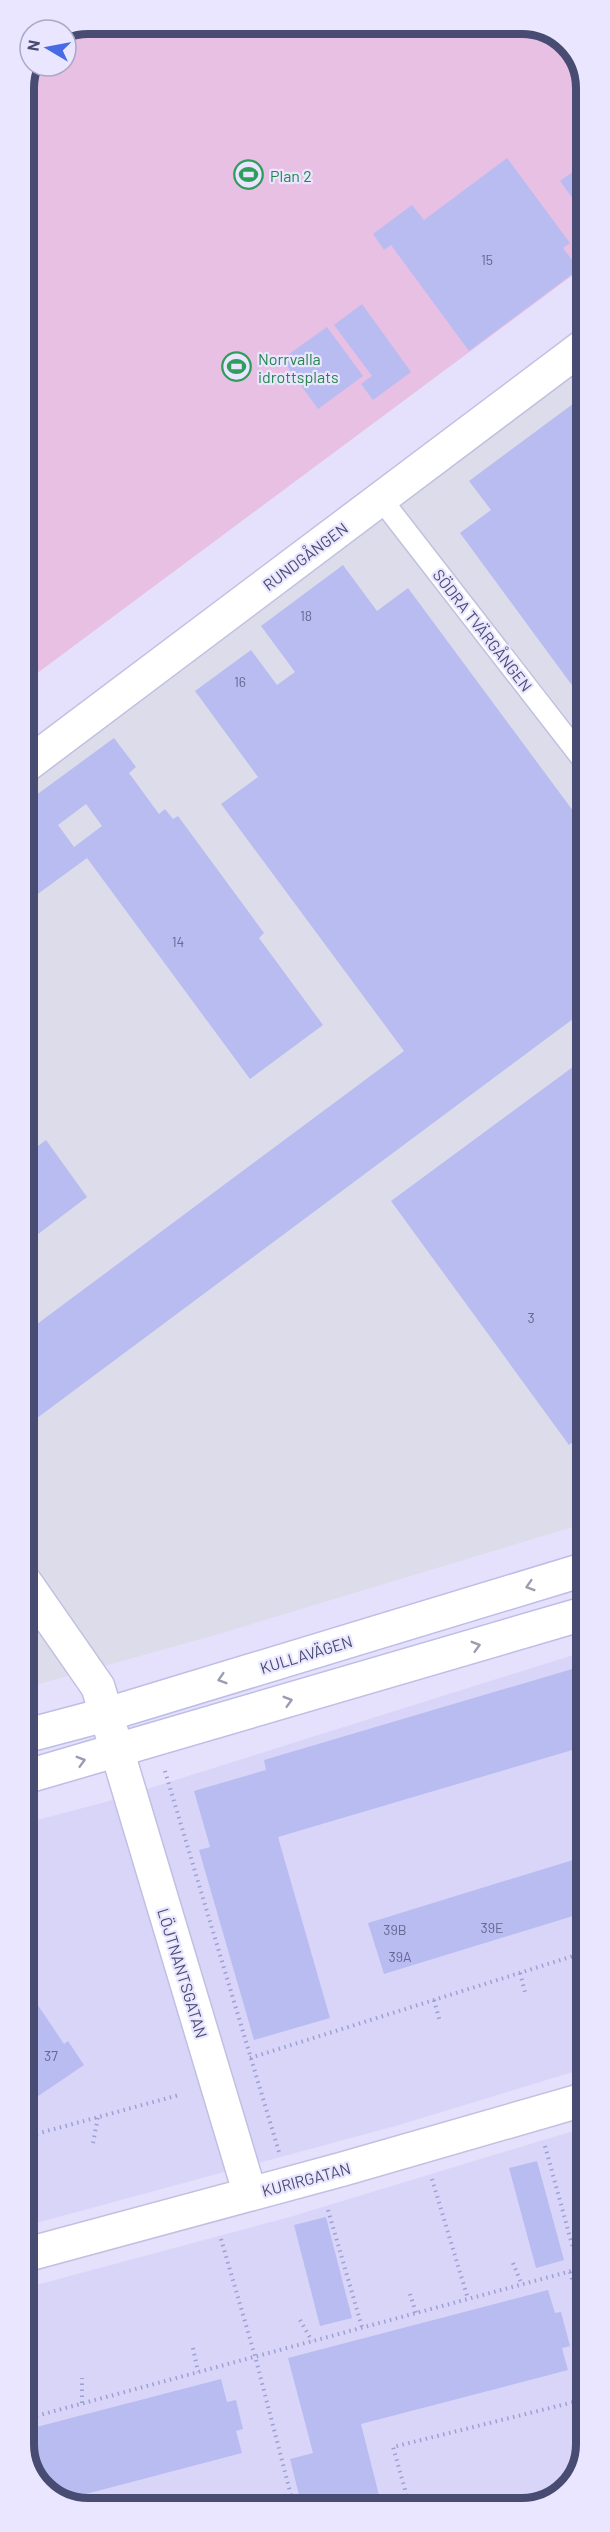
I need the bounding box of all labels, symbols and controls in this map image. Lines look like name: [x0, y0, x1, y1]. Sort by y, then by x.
north arrow: [18, 18, 78, 78]
text: N: [22, 38, 43, 52]
sports icon: Plan 2: [233, 159, 265, 191]
place label: Plan 2: [270, 166, 312, 185]
house number: 15: [481, 251, 493, 268]
place label: Norrvalla idrottsplats: [258, 349, 339, 386]
sports icon: Norrvalla idrottsplats: [221, 351, 253, 383]
street label: RUNDGÅNGEN: [259, 518, 351, 594]
street label: SÖDRA TVÄRGÅNGEN: [429, 565, 537, 695]
house number: 18: [300, 607, 312, 624]
house number: 16: [234, 673, 246, 690]
house number: 14: [172, 933, 184, 950]
house number: 3: [527, 1309, 535, 1326]
one-way arrow: [525, 1579, 536, 1591]
street label: KULLAVÄGEN: [257, 1631, 355, 1677]
one-way arrow: [470, 1640, 480, 1653]
one-way arrow: [217, 1672, 228, 1684]
one-way arrow: [283, 1696, 293, 1708]
one-way arrow: [75, 1756, 86, 1768]
street label: LÖJTNANTSGATAN: [154, 1906, 212, 2040]
house number: 39E: [481, 1919, 503, 1936]
house number: 39B: [383, 1921, 407, 1938]
house number: 39A: [388, 1948, 412, 1965]
house number: 37: [44, 2047, 58, 2064]
street label: KURIRGATAN: [260, 2158, 352, 2200]

